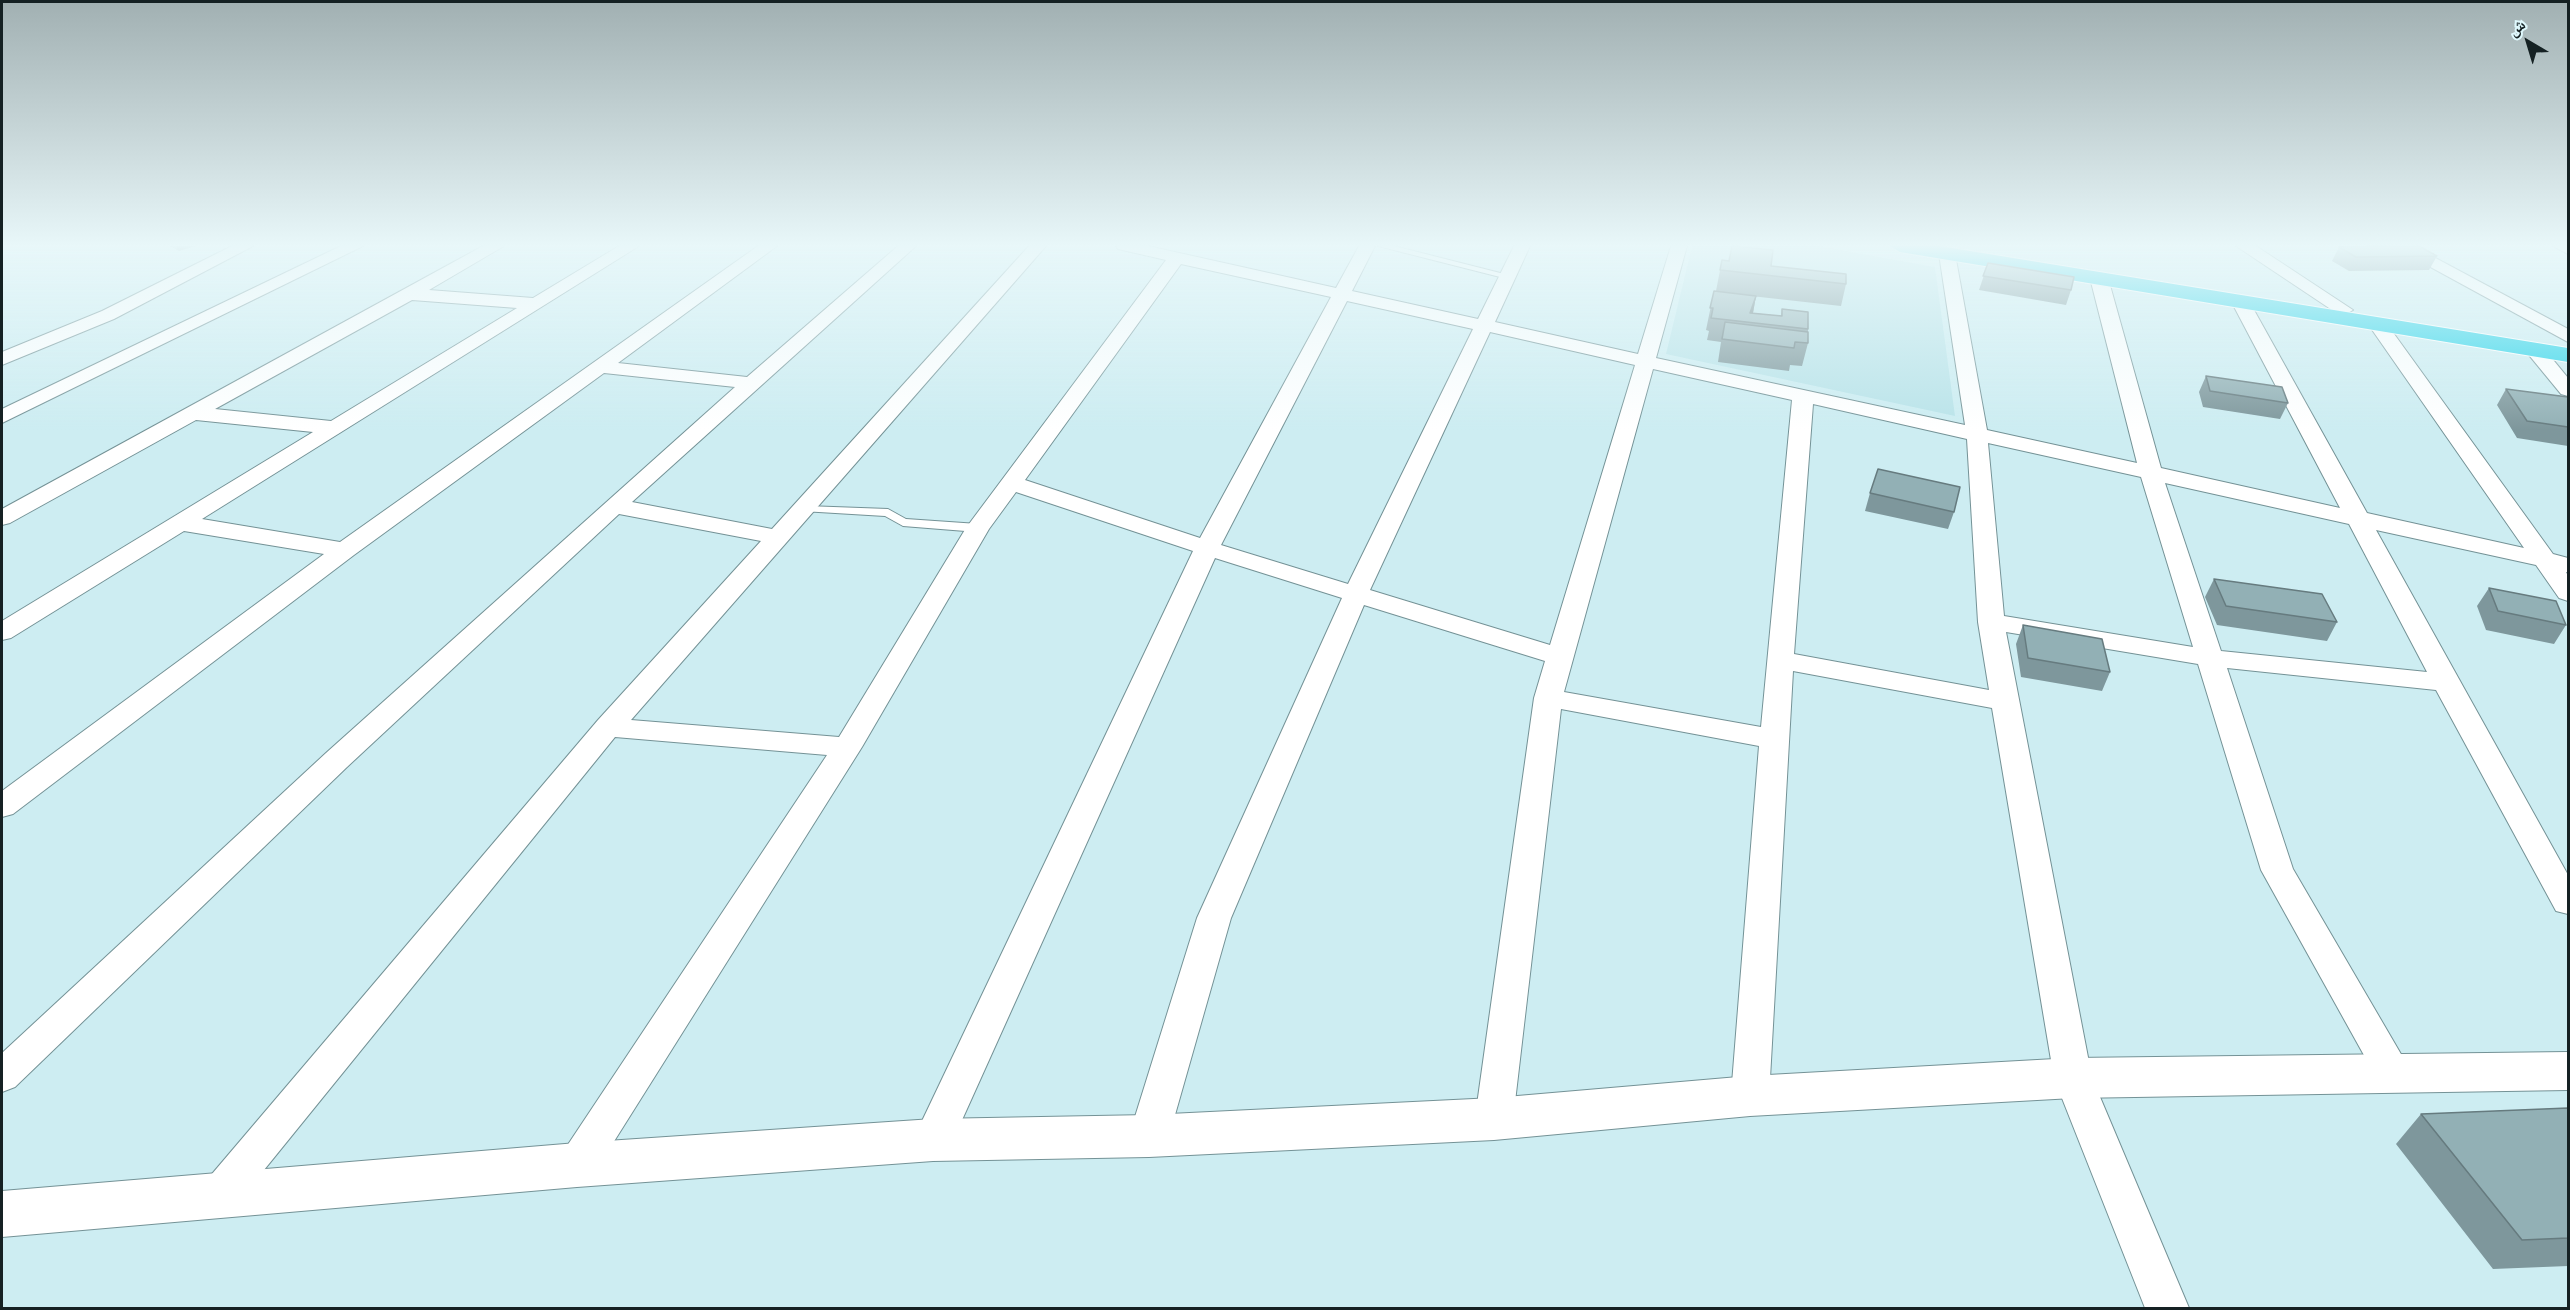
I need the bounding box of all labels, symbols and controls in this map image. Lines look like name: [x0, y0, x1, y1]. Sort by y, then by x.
north arrow: [2498, 12, 2558, 72]
text: ش: [2504, 15, 2529, 40]

